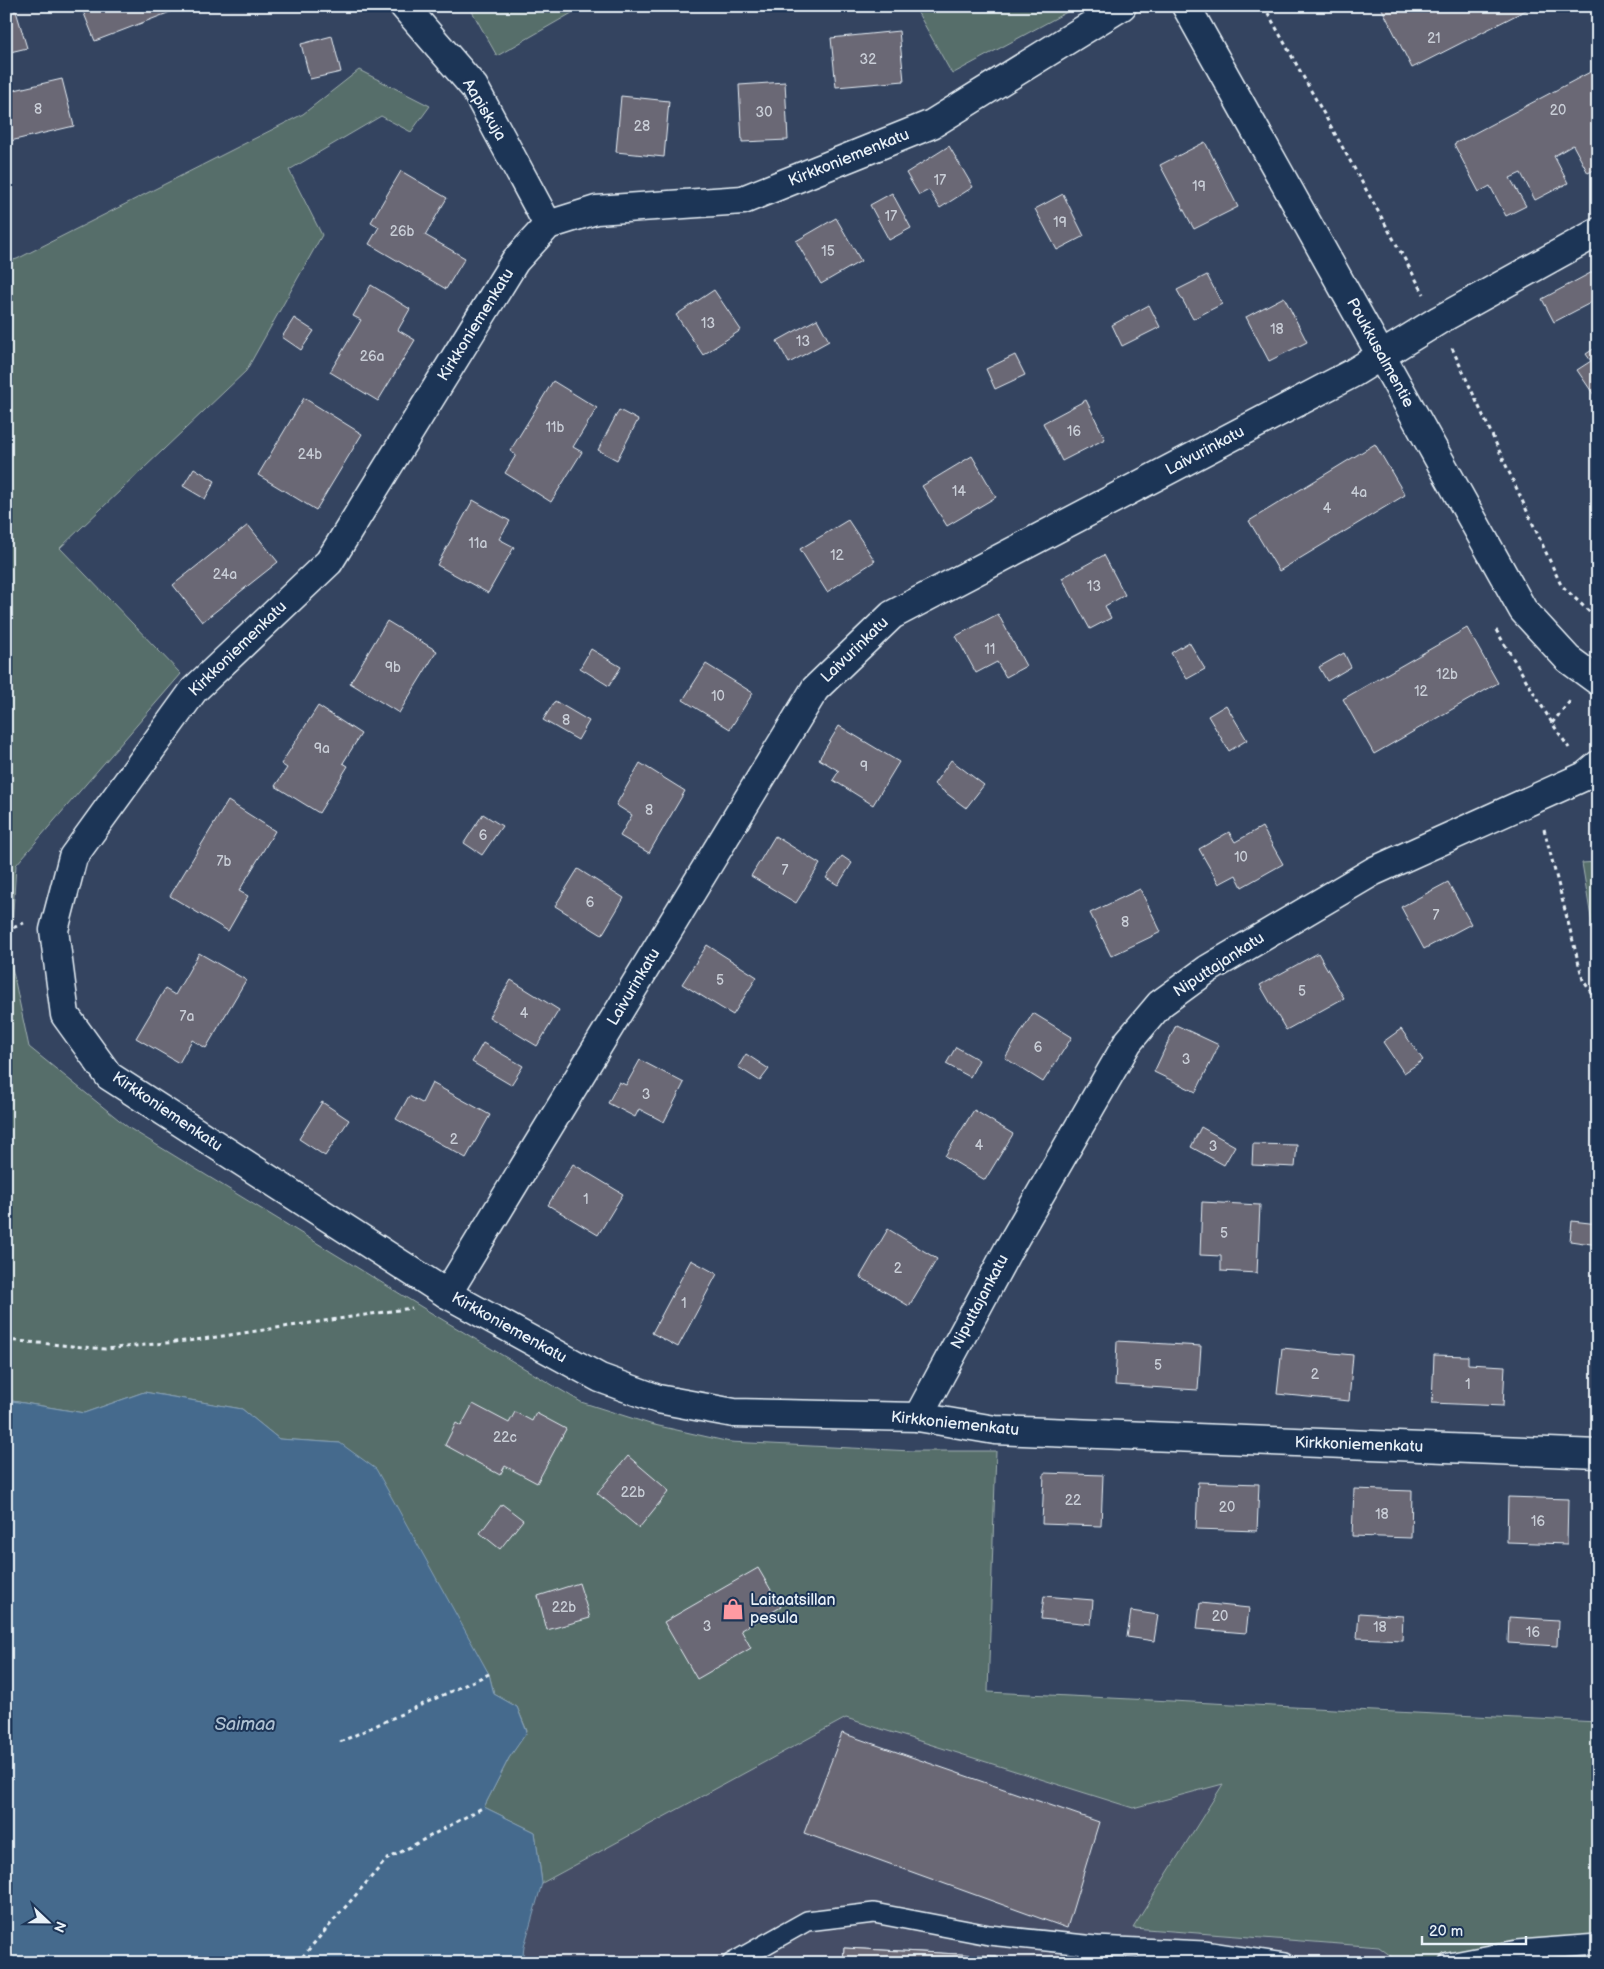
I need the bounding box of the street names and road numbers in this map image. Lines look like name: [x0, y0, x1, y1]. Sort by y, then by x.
street label: Aapiskuja: [458, 76, 510, 144]
street label: Kirkkoniemenkatu: [786, 125, 912, 191]
street label: Kirkkoniemenkatu: [434, 265, 518, 385]
street label: Poukkusalmentie: [1342, 295, 1418, 411]
street label: Laivurinkatu: [1162, 422, 1248, 480]
street label: Kirkkoniemenkatu: [185, 597, 291, 701]
street label: Laivurinkatu: [817, 613, 893, 687]
street label: Niputtajankatu: [1170, 929, 1268, 1001]
street label: Laivurinkatu: [604, 945, 664, 1029]
street label: Kirkkoniemenkatu: [108, 1068, 226, 1156]
street label: Niputtajankatu: [947, 1251, 1013, 1353]
street label: Kirkkoniemenkatu: [448, 1288, 570, 1368]
street label: Kirkkoniemenkatu: [890, 1408, 1020, 1440]
street label: Kirkkoniemenkatu: [1294, 1433, 1424, 1457]

